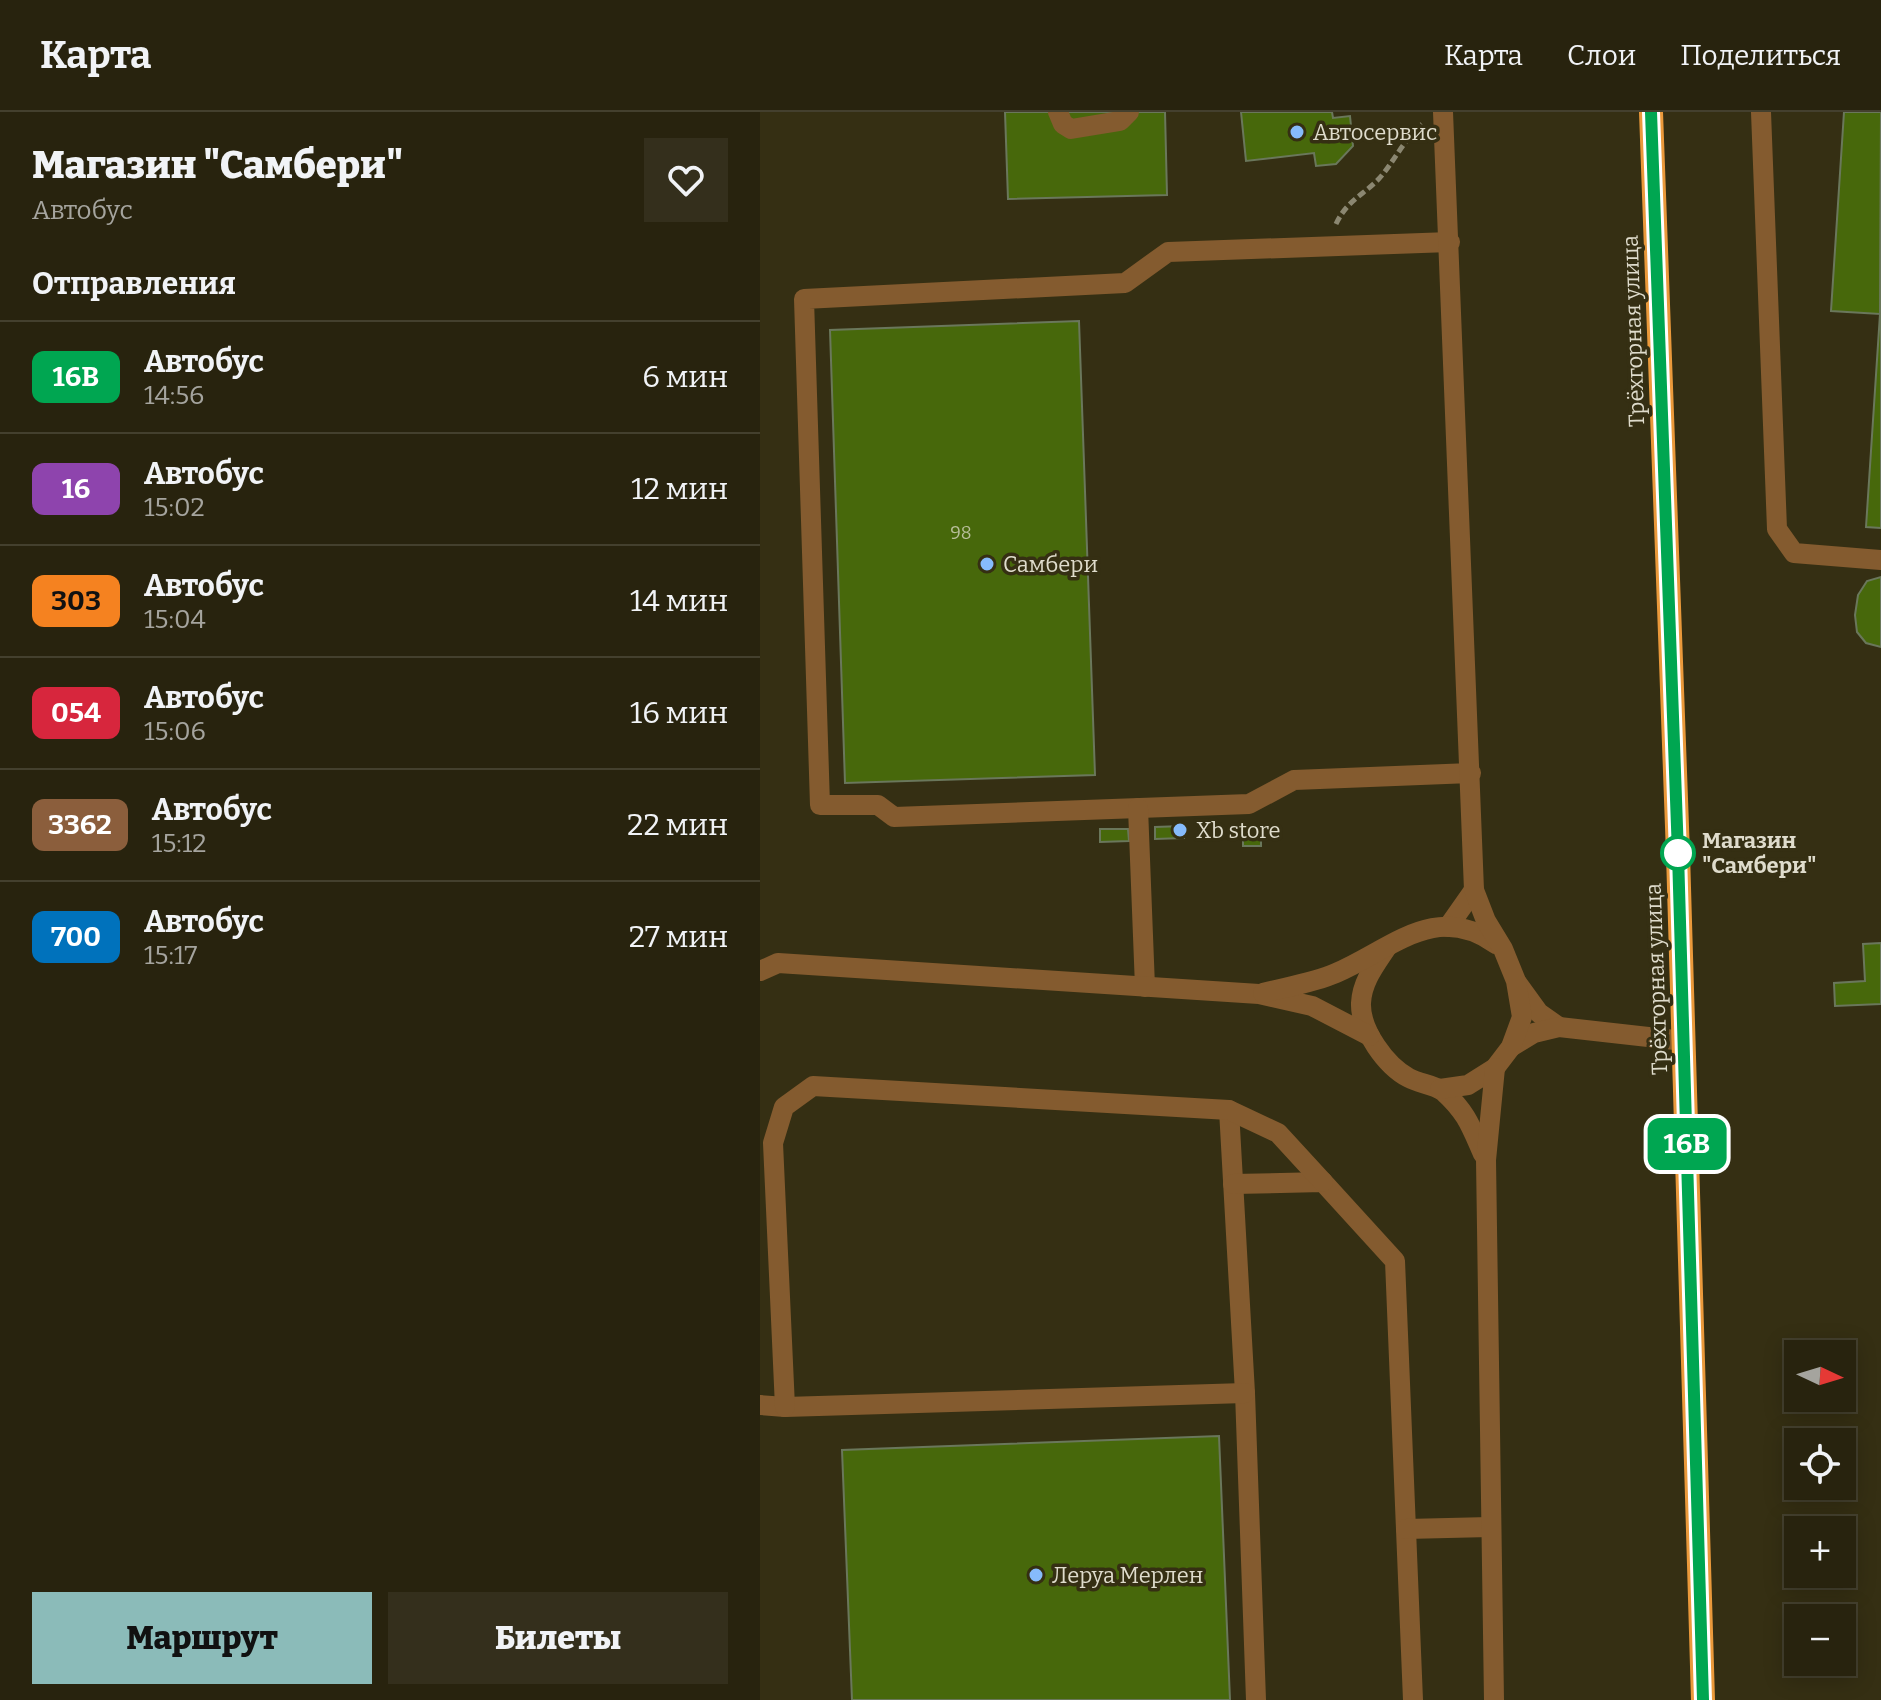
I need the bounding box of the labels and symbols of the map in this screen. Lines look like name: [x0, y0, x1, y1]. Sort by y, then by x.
place label: Автосервис: [1313, 119, 1437, 146]
marker: Автосервис: [1288, 123, 1306, 141]
street label: Трёхгорная улица: [1617, 234, 1650, 428]
house number: 98: [950, 522, 972, 544]
place label: Самбери: [1003, 551, 1098, 578]
marker: Самбери: [978, 555, 996, 573]
place label: Xb store: [1196, 817, 1281, 844]
marker: Xb store: [1171, 821, 1189, 839]
place label: Магазин "Самбери": [1702, 827, 1816, 879]
marker: Магазин "Самбери": [1661, 836, 1695, 870]
street label: Трёхгорная улица: [1640, 882, 1673, 1076]
line badge: 16В: [1641, 1118, 1733, 1170]
north arrow: [1784, 1340, 1856, 1412]
place label: Леруа Мерлен: [1052, 1562, 1203, 1589]
marker: Леруа Мерлен: [1027, 1566, 1045, 1584]

